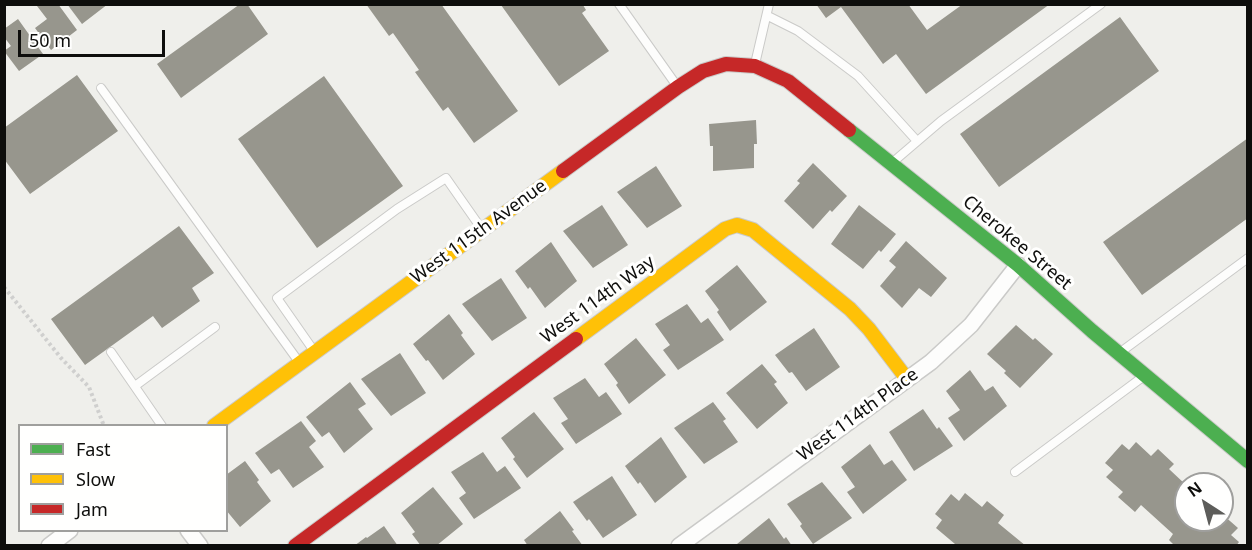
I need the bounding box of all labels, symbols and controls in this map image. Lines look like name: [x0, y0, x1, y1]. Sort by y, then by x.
scale bar: [21, 18, 168, 56]
text: 50 m: [29, 28, 71, 52]
street label: West 115th Avenue: [407, 175, 551, 289]
street label: Cherokee Street: [958, 191, 1076, 295]
street label: West 114th Way: [537, 252, 659, 348]
street label: West 114th Place: [793, 364, 923, 466]
legend: [18, 424, 228, 532]
text: Fast: [76, 437, 111, 461]
text: Slow: [76, 467, 115, 491]
north arrow: [1174, 472, 1234, 532]
text: N: [1183, 476, 1206, 502]
text: Jam: [76, 497, 108, 521]

